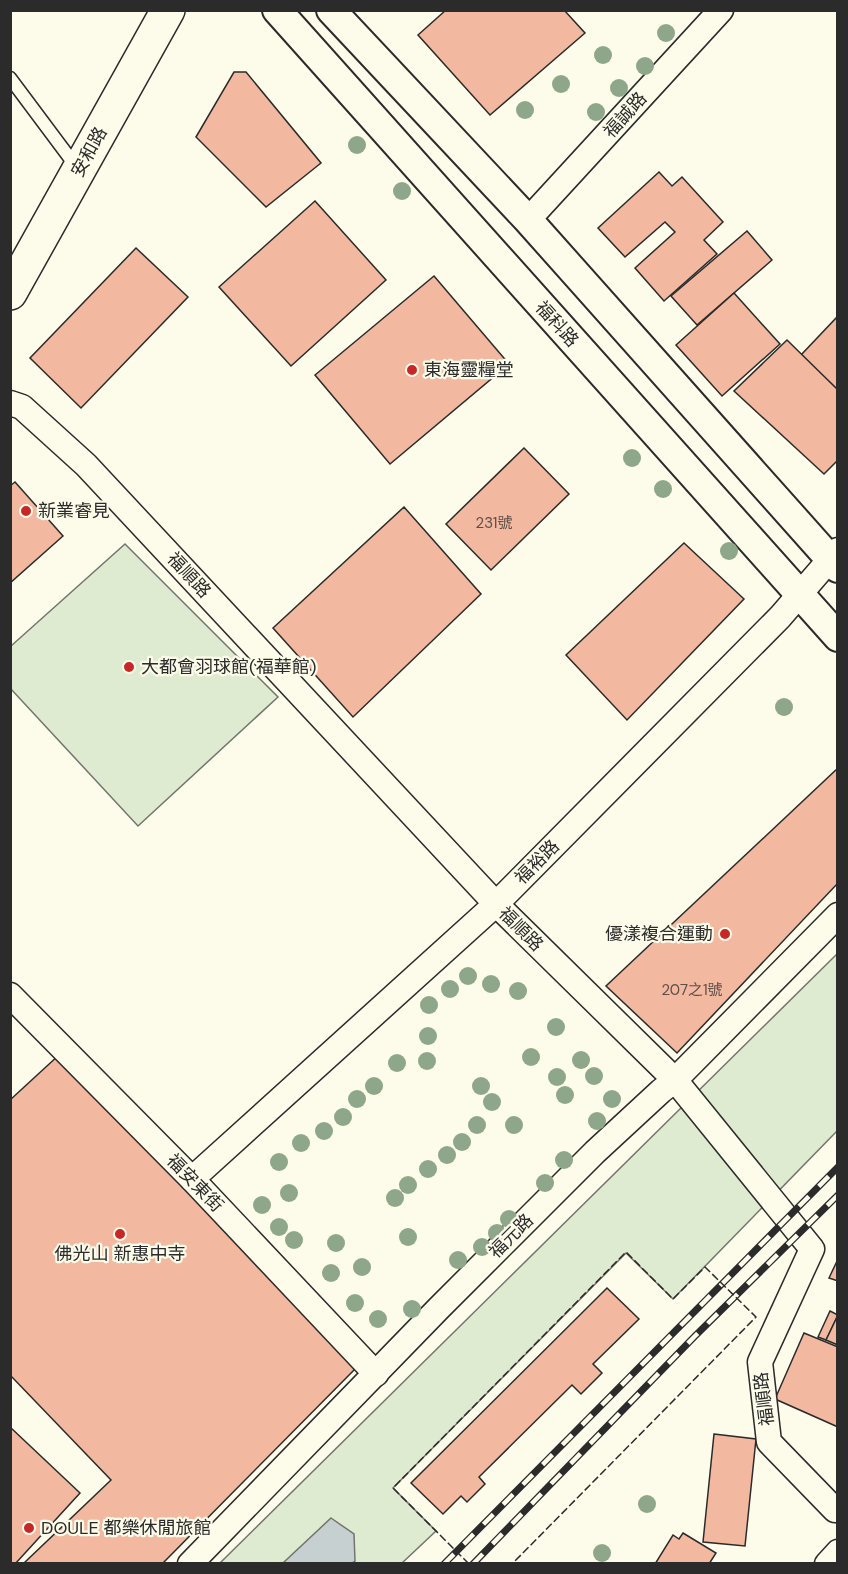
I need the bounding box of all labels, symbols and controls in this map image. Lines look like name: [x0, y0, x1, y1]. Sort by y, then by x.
street label: 福誠路: [598, 87, 652, 143]
street label: 安和路: [65, 123, 113, 181]
street label: 福科路: [530, 296, 584, 352]
place label: 東海靈糧堂: [424, 358, 514, 382]
marker: 東海靈糧堂: [405, 363, 419, 377]
place label: 新業睿見: [38, 499, 110, 523]
marker: 新業睿見: [19, 504, 33, 518]
house number: 231號: [476, 513, 512, 533]
street label: 福順路: [162, 547, 216, 603]
place label: 大都會羽球館(福華館): [141, 655, 316, 679]
marker: 大都會羽球館(福華館): [122, 660, 136, 674]
street label: 福裕路: [509, 834, 565, 890]
street label: 福順路: [493, 901, 549, 957]
place label: 優漾複合運動: [605, 922, 713, 946]
marker: 優漾複合運動: [718, 927, 732, 941]
house number: 207之1號: [661, 980, 723, 1000]
street label: 福安東街: [161, 1149, 229, 1217]
street label: 福元路: [483, 1208, 539, 1264]
marker: 佛光山 新惠中寺: [113, 1227, 127, 1241]
place label: 佛光山 新惠中寺: [55, 1242, 185, 1266]
street label: 福順路: [749, 1371, 779, 1427]
place label: DOULE 都樂休閒旅館: [41, 1516, 212, 1540]
marker: DOULE 都樂休閒旅館: [22, 1521, 36, 1535]

